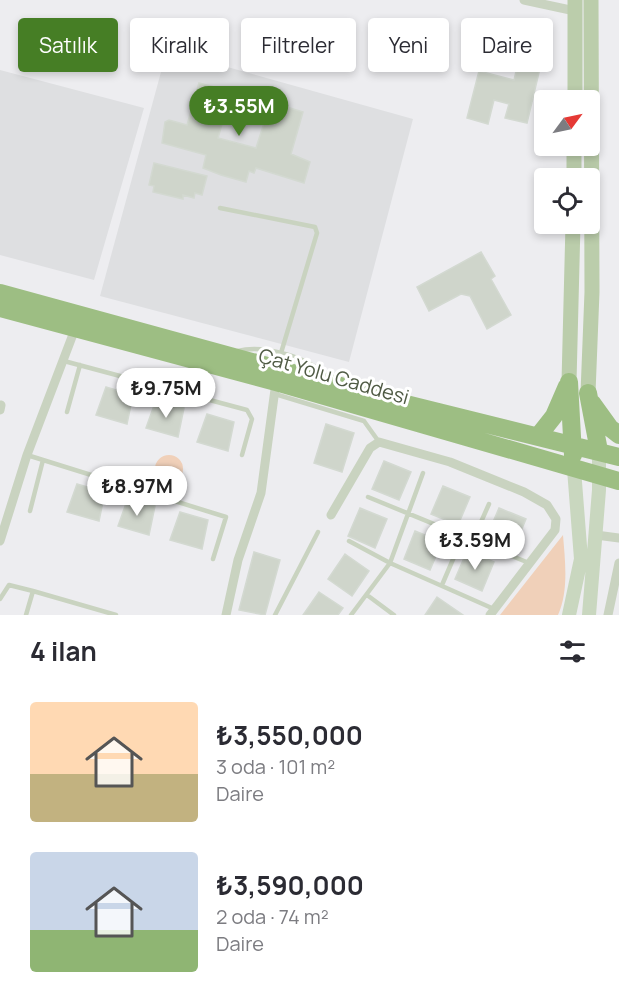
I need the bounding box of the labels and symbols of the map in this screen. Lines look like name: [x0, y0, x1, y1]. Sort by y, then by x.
pin: ₺3.55M: [190, 86, 288, 137]
north arrow: [534, 90, 600, 156]
street label: Çat Yolu Caddesi: [256, 342, 412, 410]
pin: ₺9.75M: [117, 368, 215, 419]
pin: ₺8.97M: [88, 466, 186, 517]
pin: ₺3.59M: [426, 520, 524, 571]

